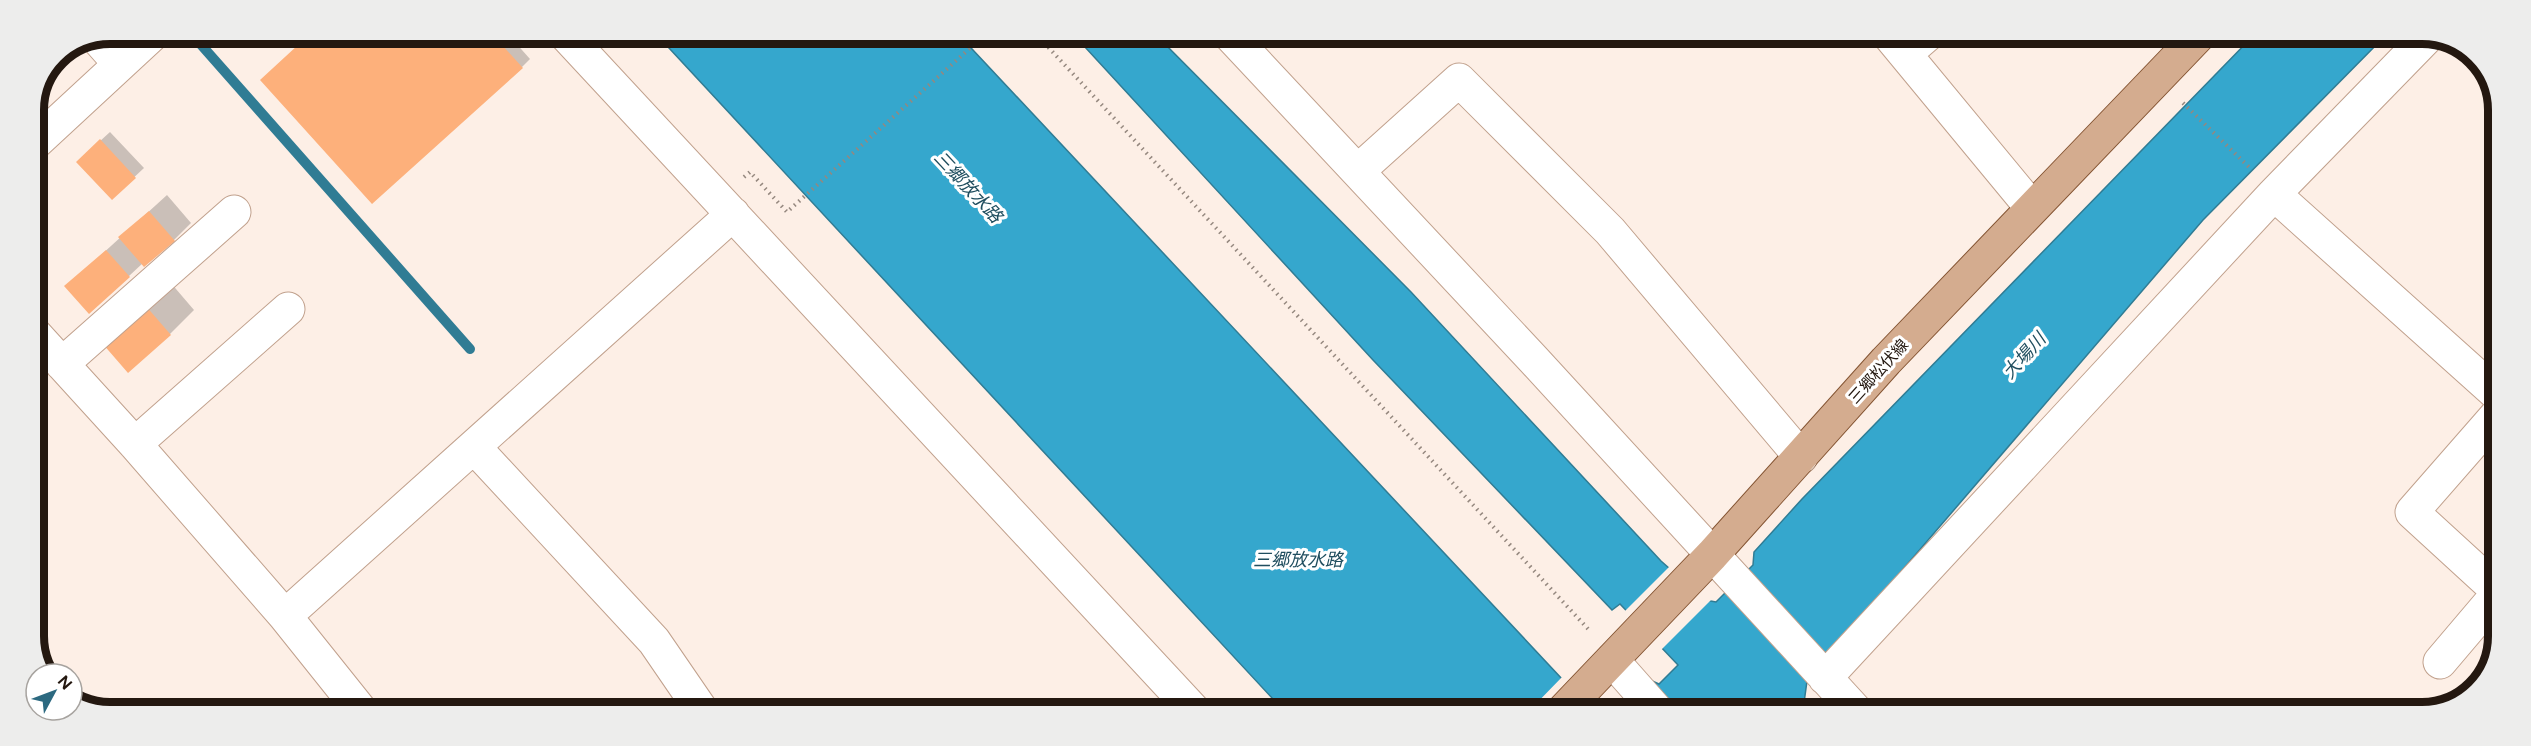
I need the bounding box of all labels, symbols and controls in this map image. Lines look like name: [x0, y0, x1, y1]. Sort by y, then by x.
water label: 三郷放水路: [929, 147, 1008, 229]
water label: 大場川: [1998, 327, 2052, 383]
street label: 三郷松伏線: [1845, 335, 1912, 407]
water label: 三郷放水路: [1253, 549, 1345, 571]
north arrow: [24, 662, 84, 722]
text: N: [54, 672, 76, 693]

